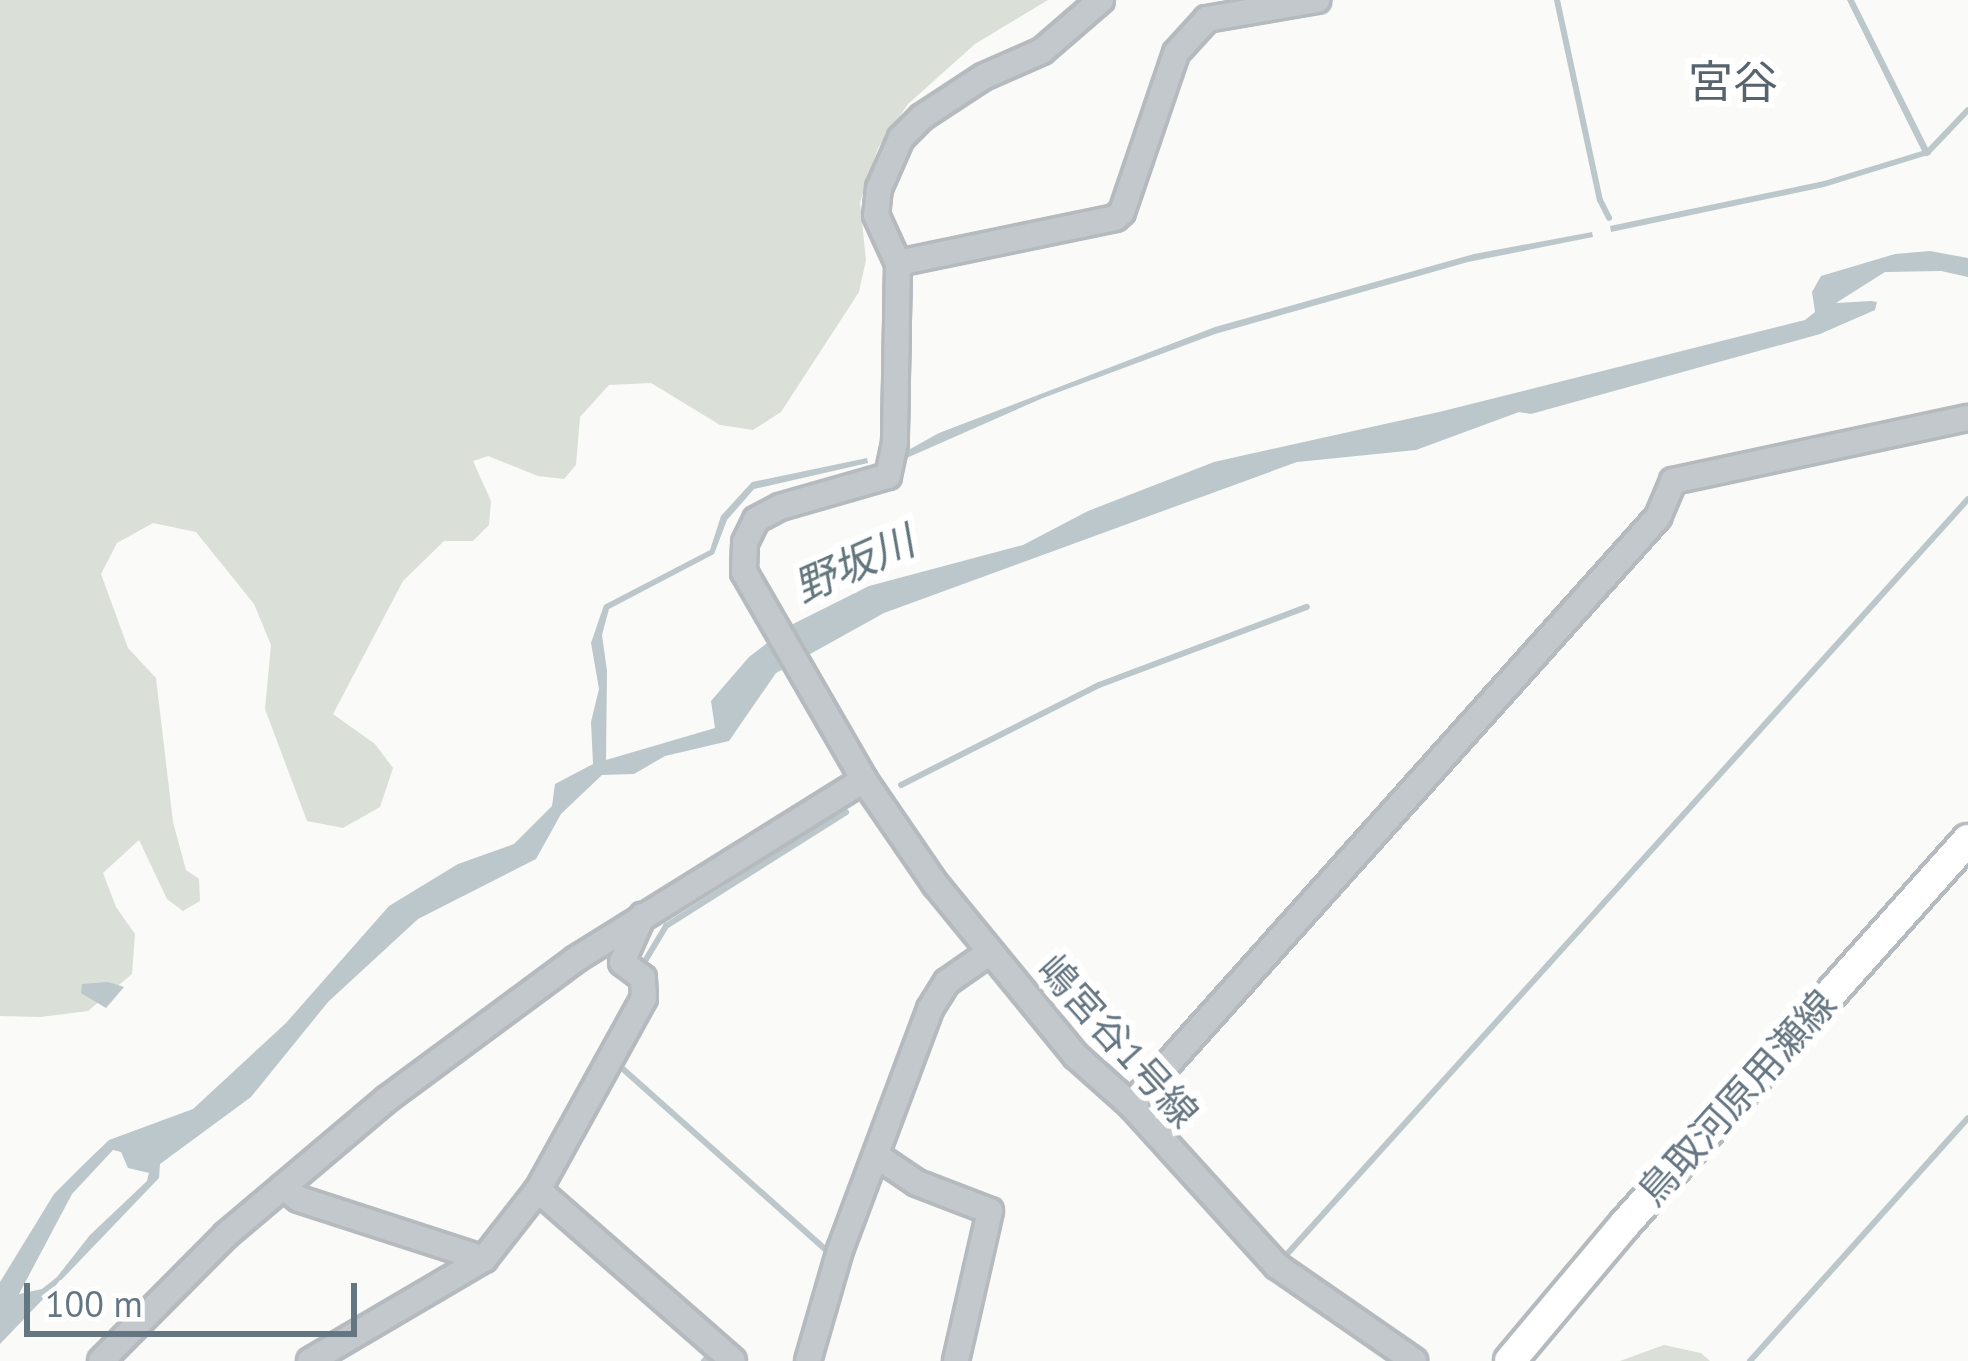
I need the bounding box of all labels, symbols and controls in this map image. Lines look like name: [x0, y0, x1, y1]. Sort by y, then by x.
district label: 宮谷: [1688, 55, 1778, 109]
water label: 野坂川: [786, 515, 922, 613]
street label: 嶋宮谷1号線: [1028, 945, 1208, 1137]
street label: 鳥取河原用瀬線: [1628, 981, 1846, 1215]
scale bar: [30, 1259, 363, 1333]
text: 100 m: [45, 1280, 143, 1327]

